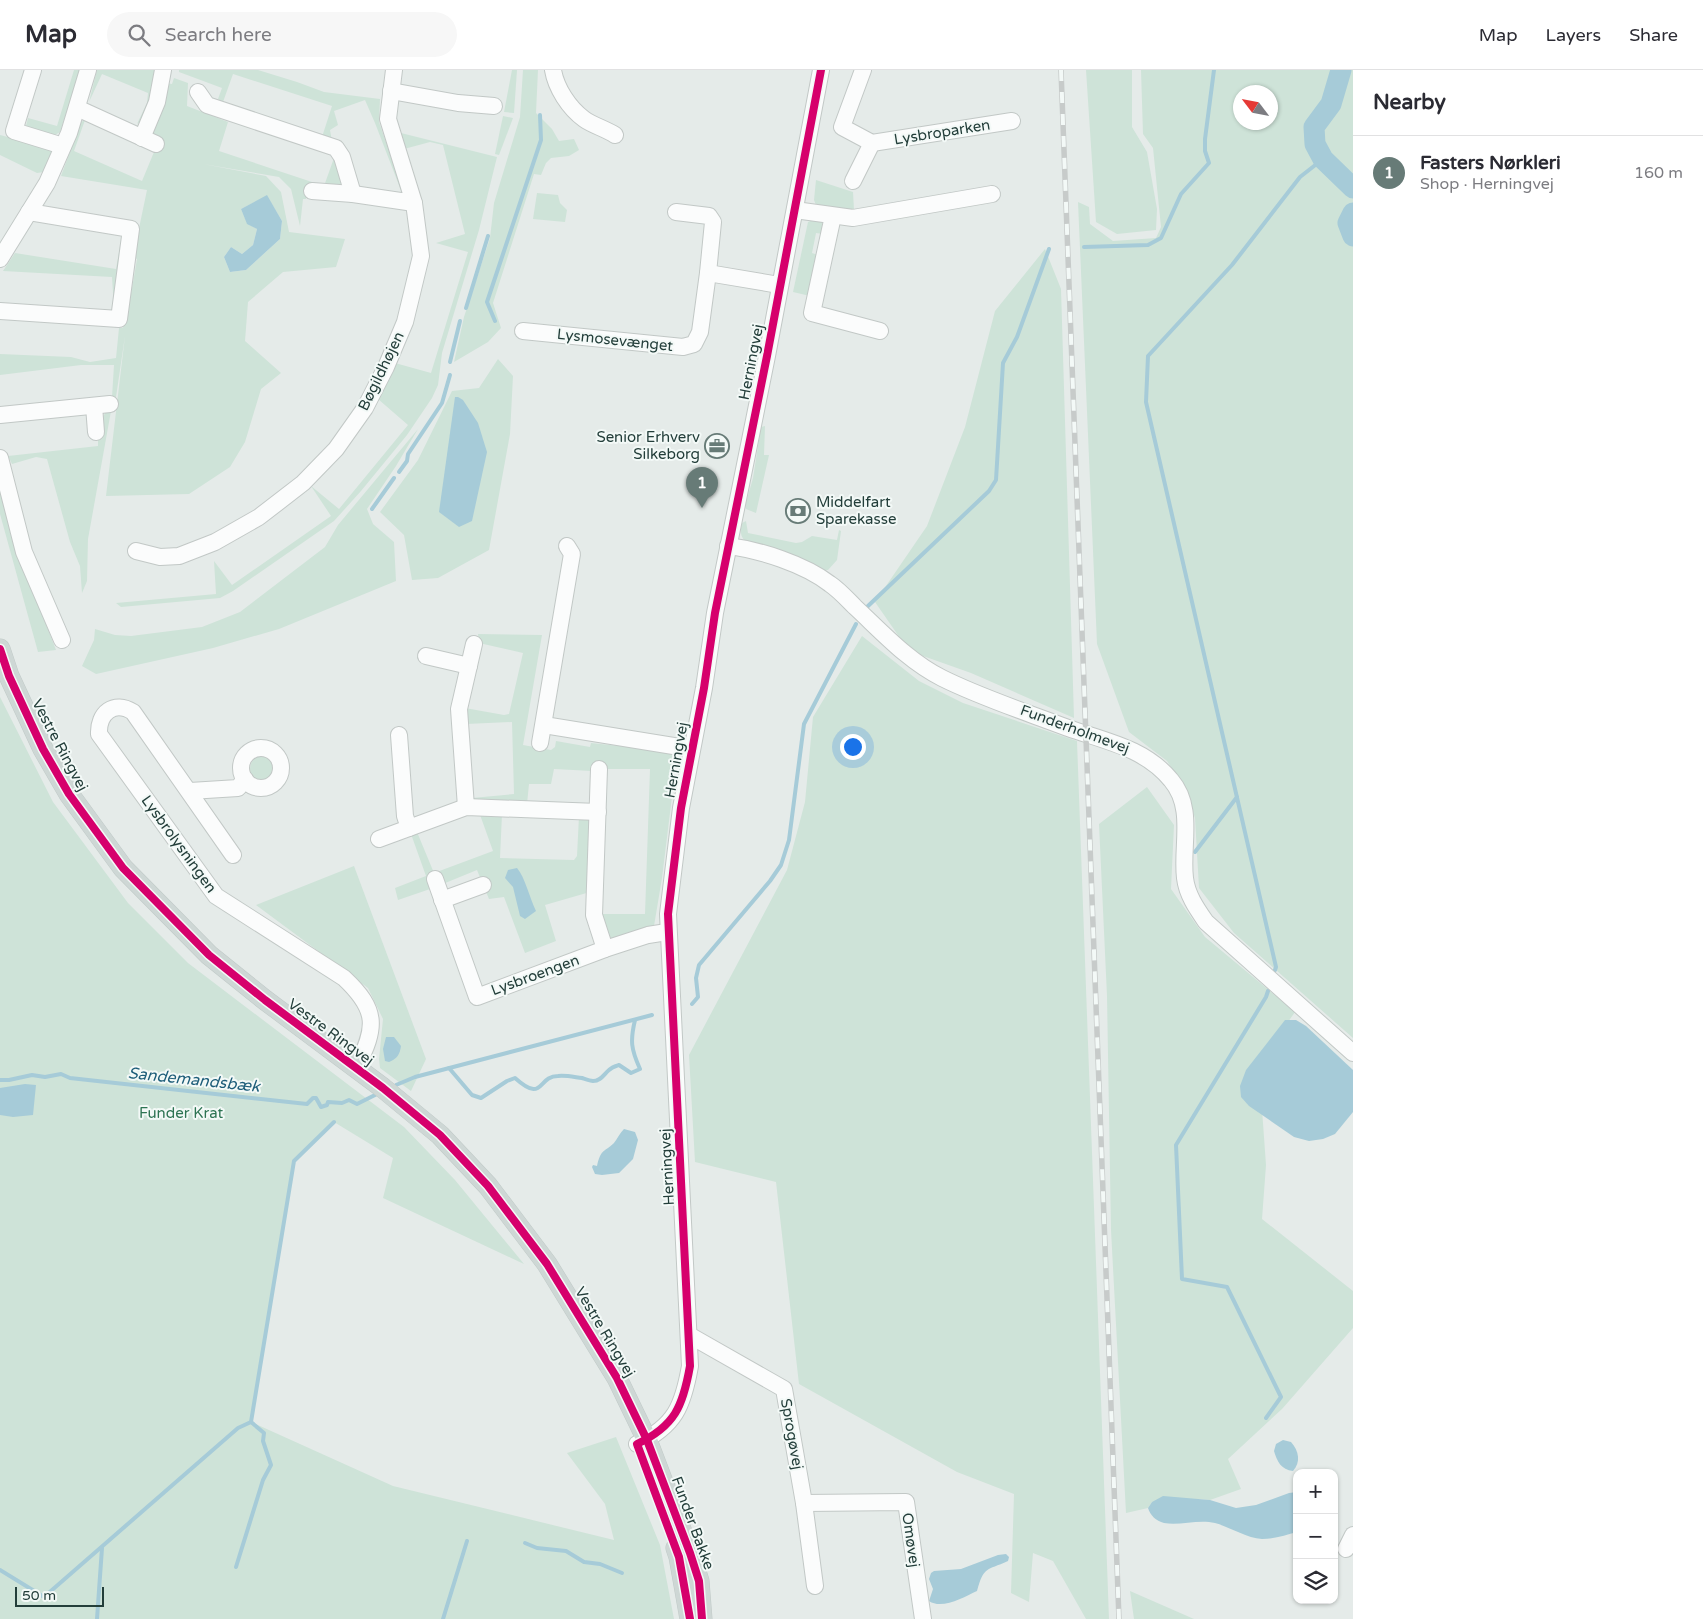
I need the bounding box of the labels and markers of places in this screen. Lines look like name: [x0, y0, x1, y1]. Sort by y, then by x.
place label: Senior Erhverv Silkeborg: [596, 428, 700, 463]
office icon: Senior Erhverv Silkeborg: [704, 433, 730, 459]
pin: 1: [686, 467, 718, 508]
place label: Middelfart Sparekasse: [816, 493, 896, 528]
bank icon: Middelfart Sparekasse: [785, 498, 811, 524]

